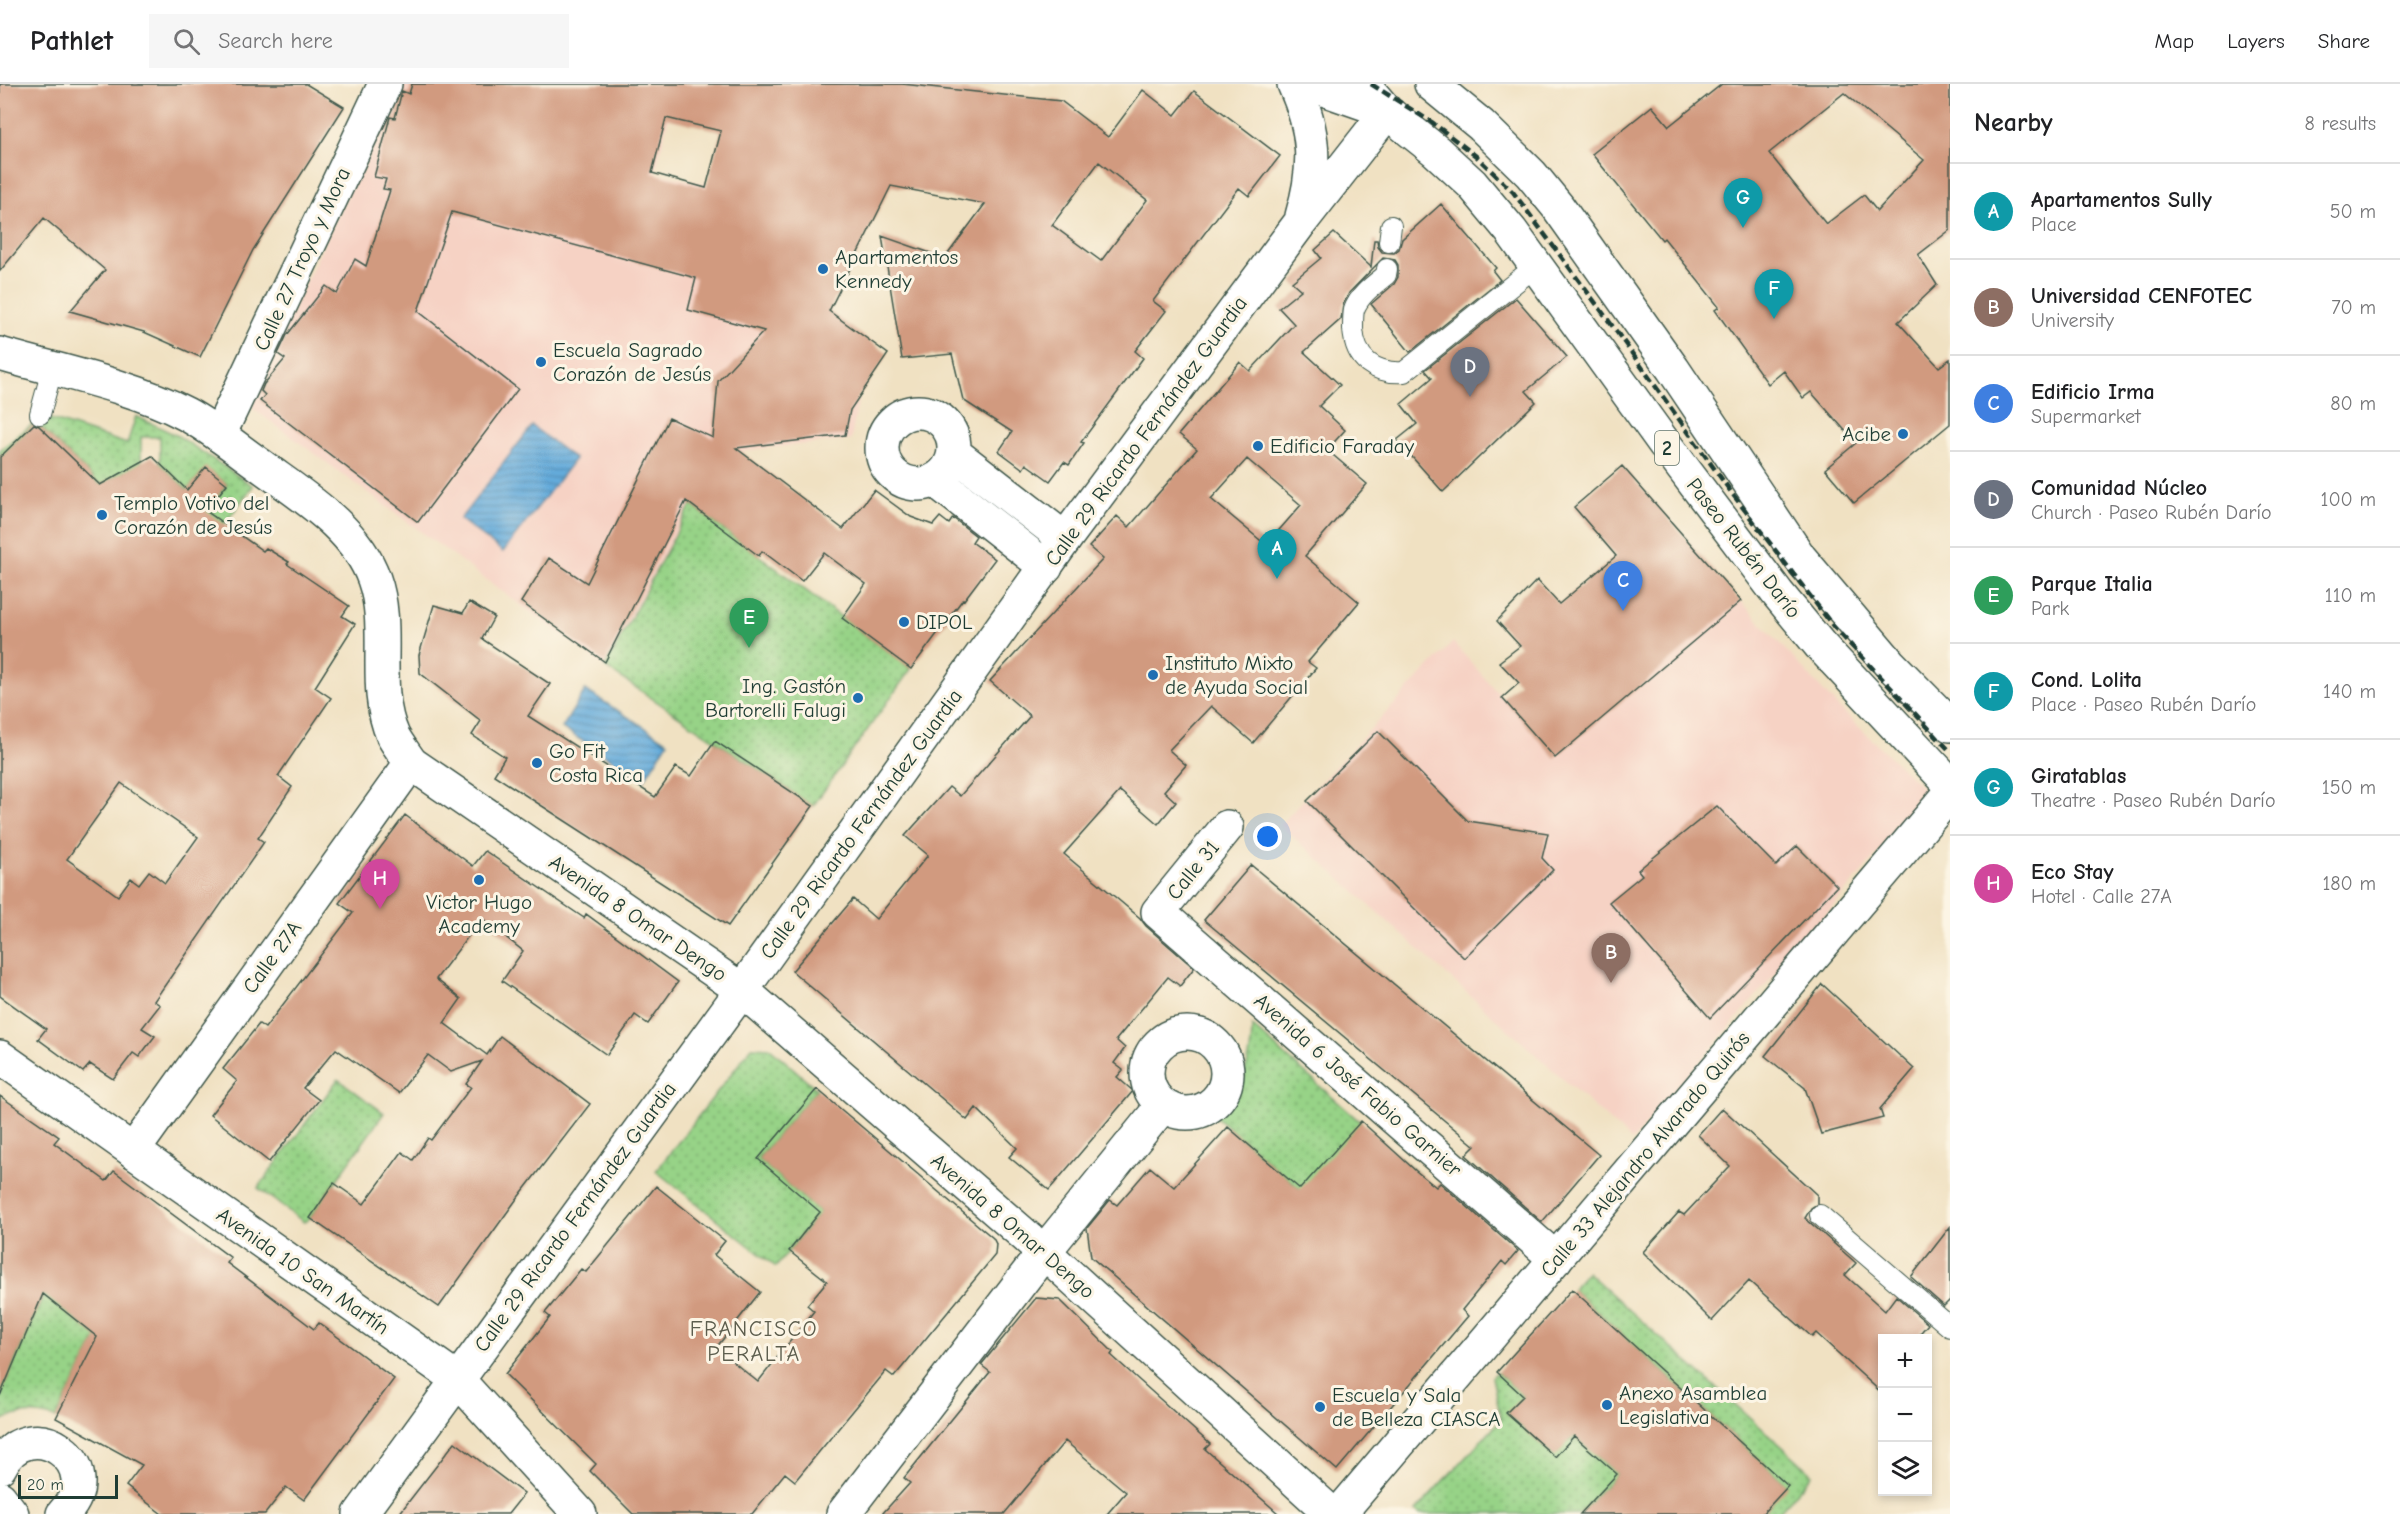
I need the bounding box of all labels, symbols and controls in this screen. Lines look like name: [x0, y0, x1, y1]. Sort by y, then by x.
search box: [149, 14, 569, 68]
text: Pathlet: [30, 25, 113, 57]
icon: search: [170, 25, 203, 58]
text: Search here: [218, 28, 333, 54]
text: Map: [2155, 29, 2194, 53]
text: Layers: [2227, 29, 2285, 53]
text: Share: [2318, 29, 2370, 53]
text: Nearby: [1974, 108, 2053, 138]
text: 8 results: [2304, 112, 2376, 135]
street label: Calle 27 Troyo y Mora: [249, 164, 355, 354]
pin: G: [1724, 178, 1762, 228]
text: Apartamentos Sully: [2031, 187, 2212, 213]
text: A: [1988, 200, 1999, 223]
text: 50 m: [2330, 200, 2376, 223]
text: Place: [2031, 213, 2077, 236]
place label: Apartamentos Kennedy: [835, 245, 958, 293]
marker: Apartamentos Kennedy: [816, 262, 830, 276]
pin: F: [1754, 270, 1794, 319]
text: Universidad CENFOTEC: [2031, 283, 2252, 309]
street label: Calle 29 Ricardo Fernández Guardia: [1040, 291, 1252, 571]
text: B: [1987, 296, 2000, 319]
text: 70 m: [2331, 296, 2376, 319]
text: University: [2031, 309, 2114, 332]
place label: Escuela Sagrado Corazón de Jesús: [553, 338, 711, 386]
pin: D: [1450, 348, 1490, 397]
marker: Escuela Sagrado Corazón de Jesús: [534, 355, 548, 369]
text: Edificio Irma: [2031, 379, 2155, 405]
text: C: [1987, 392, 2000, 415]
text: 80 m: [2330, 392, 2376, 415]
text: Supermarket: [2031, 405, 2141, 428]
place label: Acibe: [1842, 422, 1891, 446]
marker: Acibe: [1896, 427, 1910, 441]
road number: 2: [1655, 431, 1679, 465]
place label: Edificio Faraday: [1270, 434, 1415, 458]
marker: Edificio Faraday: [1251, 439, 1265, 453]
street label: Paseo Rubén Darío: [1682, 473, 1806, 623]
text: Comunidad Núcleo: [2031, 475, 2207, 501]
text: D: [1987, 488, 2000, 511]
text: 100 m: [2321, 488, 2376, 511]
place label: Templo Votivo del Corazón de Jesús: [114, 491, 272, 539]
text: Church · Paseo Rubén Darío: [2031, 501, 2272, 524]
marker: Templo Votivo del Corazón de Jesús: [95, 508, 109, 522]
pin: A: [1258, 530, 1296, 579]
pin: C: [1604, 562, 1642, 611]
text: Parque Italia: [2031, 571, 2153, 597]
text: E: [1988, 584, 1999, 607]
text: 110 m: [2325, 584, 2376, 607]
text: Park: [2031, 597, 2069, 620]
pin: E: [730, 598, 768, 648]
place label: DIPOL: [916, 610, 973, 634]
marker: DIPOL: [897, 615, 911, 629]
place label: Instituto Mixto de Ayuda Social: [1165, 651, 1308, 699]
text: Cond. Lolita: [2031, 667, 2142, 693]
marker: Instituto Mixto de Ayuda Social: [1146, 668, 1160, 682]
place label: Ing. Gastón Bartorelli Falugi: [705, 674, 846, 722]
text: F: [1988, 680, 1999, 703]
text: 140 m: [2323, 680, 2376, 703]
street label: Calle 29 Ricardo Fernández Guardia: [755, 684, 967, 964]
marker: Ing. Gastón Bartorelli Falugi: [851, 691, 865, 705]
text: Place · Paseo Rubén Darío: [2031, 693, 2256, 716]
place label: Go Fit Costa Rica: [549, 739, 643, 787]
marker: Go Fit Costa Rica: [530, 756, 544, 770]
text: Giratablas: [2031, 763, 2126, 789]
text: G: [1986, 776, 2001, 799]
text: 150 m: [2322, 776, 2376, 799]
text: Theatre · Paseo Rubén Darío: [2031, 789, 2275, 812]
your location: [1253, 822, 1282, 851]
street label: Calle 31: [1162, 835, 1224, 905]
street label: Avenida 8 Omar Dengo: [545, 850, 731, 986]
text: Eco Stay: [2031, 859, 2114, 885]
pin: H: [360, 860, 400, 909]
text: H: [1986, 872, 2001, 895]
text: 180 m: [2322, 872, 2376, 895]
marker: Victor Hugo Academy: [472, 873, 486, 887]
text: Hotel · Calle 27A: [2031, 885, 2172, 908]
place label: Victor Hugo Academy: [426, 890, 532, 938]
street label: Calle 27A: [238, 916, 306, 998]
pin: B: [1592, 934, 1630, 983]
street label: Avenida 6 José Fabio Garnier: [1249, 988, 1467, 1182]
street label: Calle 33 Alejandro Alvarado Quirós: [1535, 1027, 1755, 1281]
street label: Calle 29 Ricardo Fernández Guardia: [469, 1077, 681, 1357]
street label: Avenida 8 Omar Dengo: [926, 1148, 1100, 1304]
street label: Avenida 10 San Martín: [212, 1202, 394, 1340]
district label: FRANCISCO PERALTA: [690, 1316, 818, 1367]
map controls: [1878, 1334, 1932, 1496]
button: +: [1878, 1334, 1932, 1388]
place label: Anexo Asamblea Legislativa: [1619, 1381, 1767, 1429]
place label: Escuela y Sala de Belleza CIASCA: [1332, 1383, 1500, 1431]
button: −: [1878, 1388, 1932, 1442]
marker: Anexo Asamblea Legislativa: [1600, 1398, 1614, 1412]
marker: Escuela y Sala de Belleza CIASCA: [1313, 1400, 1327, 1414]
button: layers: [1878, 1442, 1932, 1496]
scale bar: [18, 1472, 118, 1500]
text: 20 m: [27, 1476, 64, 1494]

